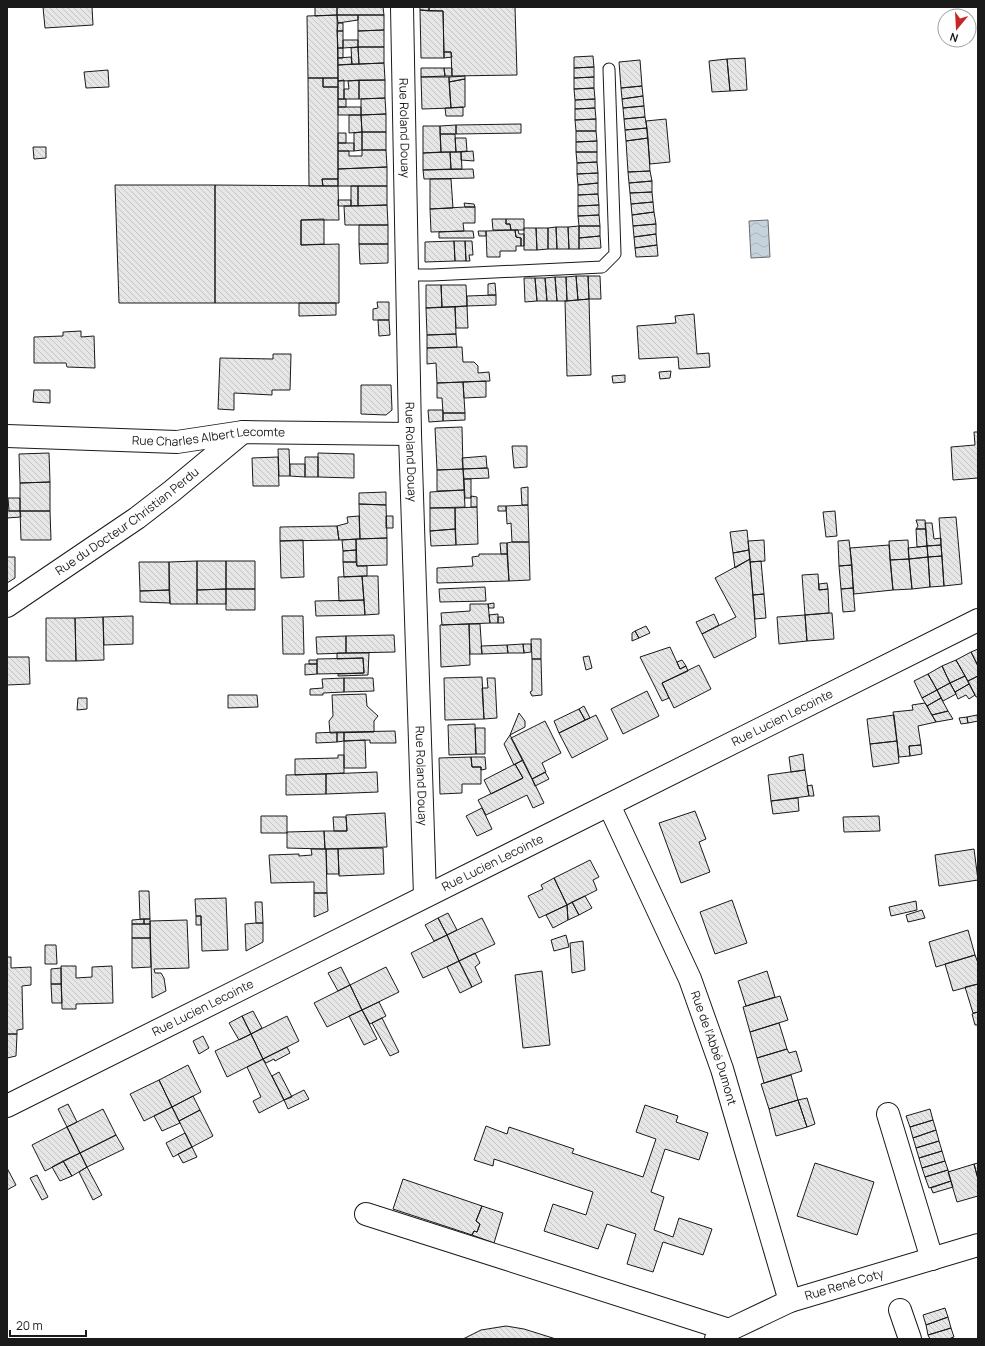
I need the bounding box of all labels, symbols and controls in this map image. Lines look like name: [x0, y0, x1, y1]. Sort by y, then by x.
north arrow: [937, 8, 977, 48]
text: N: [948, 30, 960, 46]
street label: Rue Roland Douay: [395, 78, 414, 179]
street label: Rue Roland Douay: [401, 402, 421, 503]
street label: Rue Charles Albert Lecomte: [132, 423, 285, 450]
street label: Rue du Docteur Christian Perdu: [52, 463, 202, 579]
street label: Rue Lucien Lecointe: [728, 685, 836, 750]
street label: Rue Roland Douay: [411, 726, 432, 827]
street label: Rue Lucien Lecointe: [439, 830, 546, 895]
street label: Rue Lucien Lecointe: [149, 975, 256, 1040]
street label: Rue de l'Abbé Dumont: [687, 988, 741, 1107]
street label: Rue René Coty: [803, 1264, 886, 1304]
scale bar: [10, 1312, 86, 1338]
text: 20 m: [16, 1317, 43, 1334]

